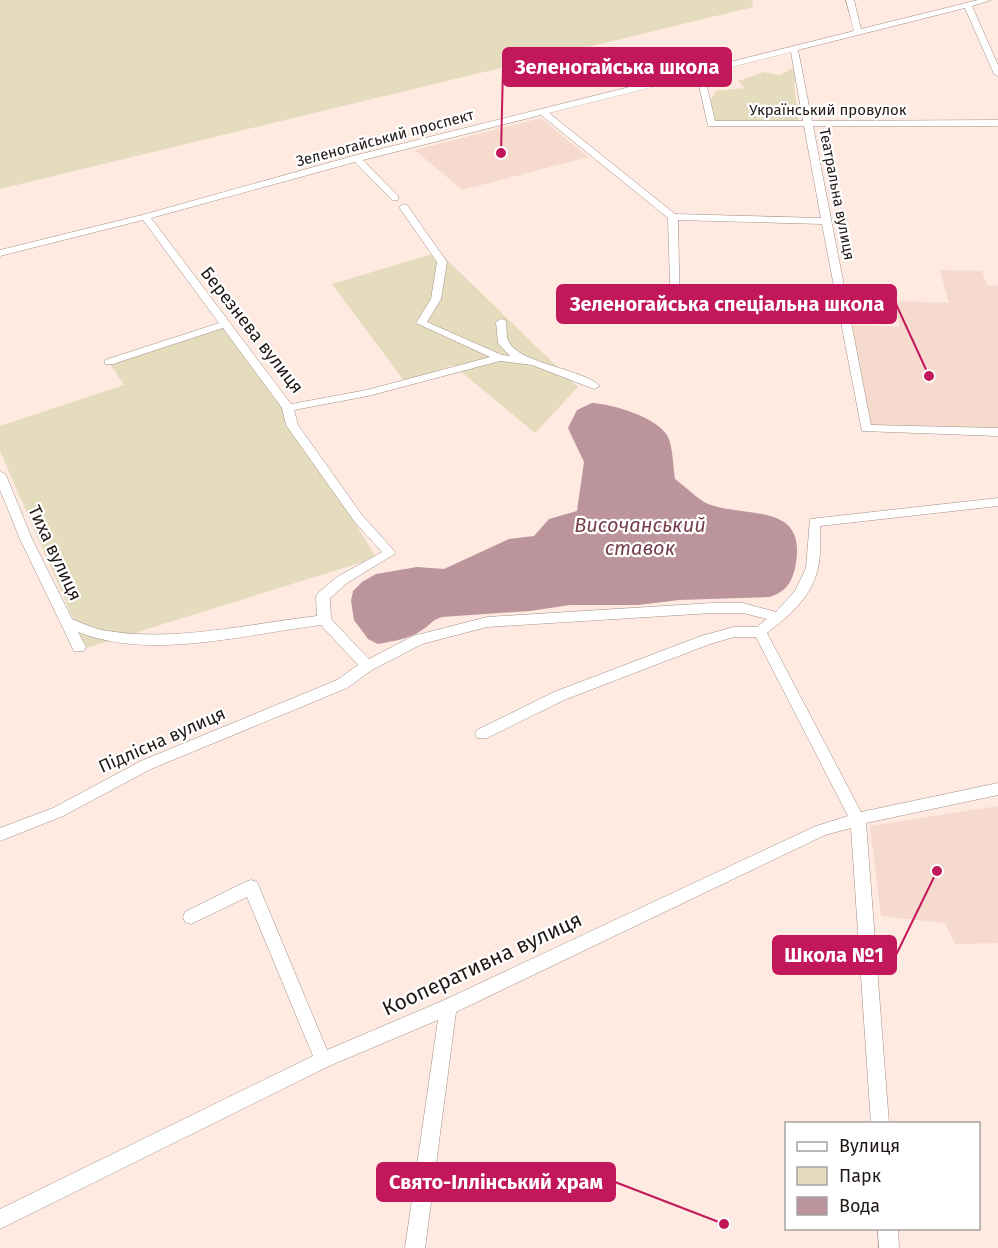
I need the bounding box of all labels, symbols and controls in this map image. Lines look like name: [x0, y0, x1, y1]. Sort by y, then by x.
callout: Зеленогайська школа: [503, 48, 731, 86]
text: Зеленогайська школа: [514, 55, 719, 79]
street label: Український провулок: [749, 101, 907, 119]
street label: Зеленогайський проспект: [294, 106, 476, 170]
street label: Театральна вулиця: [815, 126, 859, 262]
street label: Березнева вулиця: [196, 262, 308, 398]
callout: Зеленогайська спеціальна школа: [557, 285, 896, 323]
text: Зеленогайська спеціальна школа: [569, 292, 884, 316]
street label: Тиха вулиця: [23, 502, 87, 604]
water label: Височанський ставок: [574, 513, 706, 560]
street label: Підлісна вулиця: [95, 702, 229, 778]
street label: Кооперативна вулиця: [378, 906, 586, 1022]
callout: Школа №1: [773, 936, 896, 974]
text: Школа №1: [784, 943, 884, 967]
legend: [785, 1122, 980, 1230]
text: Вулиця: [839, 1135, 900, 1157]
callout: Свято-Іллінський храм: [377, 1163, 615, 1201]
text: Парк: [839, 1165, 882, 1187]
text: Свято-Іллінський храм: [389, 1170, 603, 1194]
text: Вода: [839, 1195, 880, 1217]

